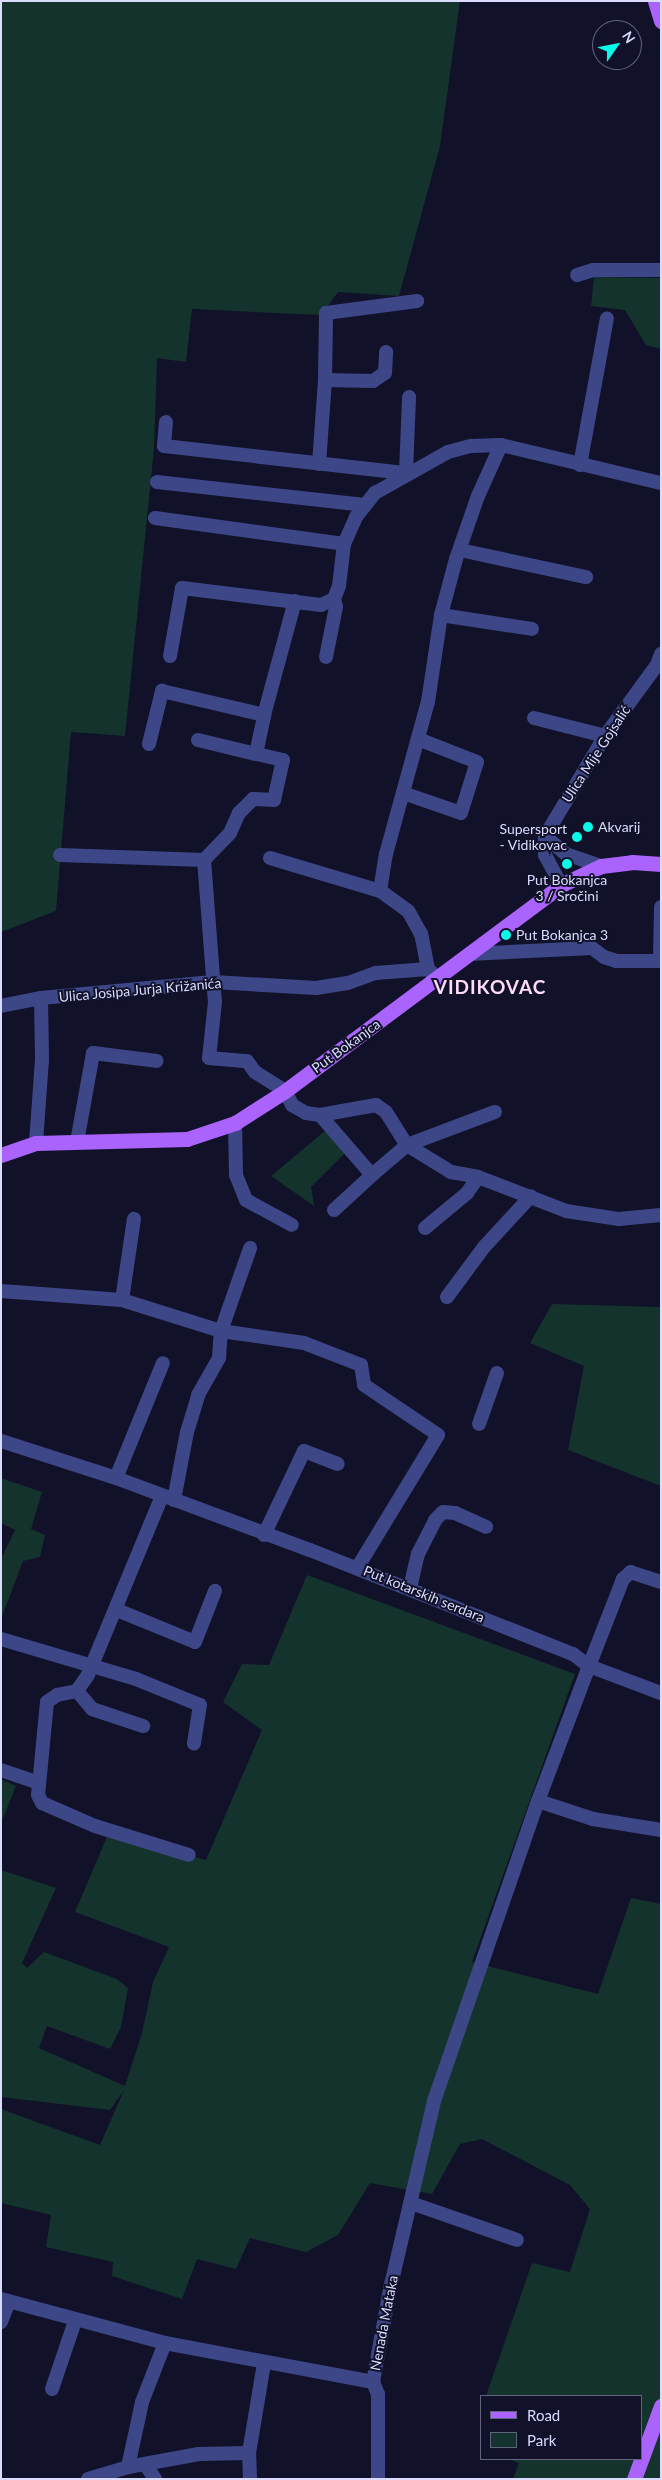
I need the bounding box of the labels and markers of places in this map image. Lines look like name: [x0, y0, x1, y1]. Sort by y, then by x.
place label: Akvarij: [598, 819, 640, 835]
place label: Supersport - Vidikovac: [499, 821, 567, 854]
marker: Akvarij: [582, 821, 594, 833]
marker: Supersport - Vidikovac: [571, 831, 583, 843]
marker: Put Bokanjca 3 / Sročini: [561, 858, 573, 870]
place label: Put Bokanjca 3 / Sročini: [527, 872, 607, 904]
place label: Put Bokanjca 3: [516, 927, 608, 943]
marker: Put Bokanjca 3: [500, 929, 512, 941]

